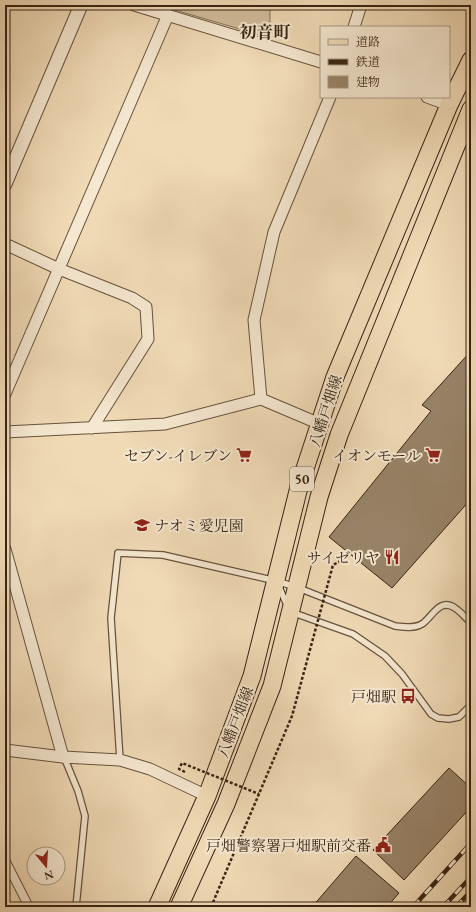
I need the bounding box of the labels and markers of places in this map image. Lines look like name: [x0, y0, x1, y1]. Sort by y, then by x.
place label: セブン-イレブン: [124, 446, 232, 465]
supermarket icon: セブン-イレブン: [235, 446, 253, 464]
place label: イオンモール: [332, 446, 421, 465]
supermarket icon: イオンモール: [424, 446, 442, 464]
school or university icon: ナオミ愛児園: [133, 516, 151, 534]
place label: ナオミ愛児園: [154, 516, 244, 535]
place label: サイゼリヤ: [307, 548, 380, 567]
restaurant icon: サイゼリヤ: [383, 548, 401, 566]
place label: 戸畑駅: [351, 687, 396, 706]
bus stop icon: 戸畑駅: [399, 687, 417, 705]
place label: 戸畑警察署戸畑駅前交番: [206, 836, 371, 855]
public building icon: 戸畑警察署戸畑駅前交番: [374, 836, 392, 854]

